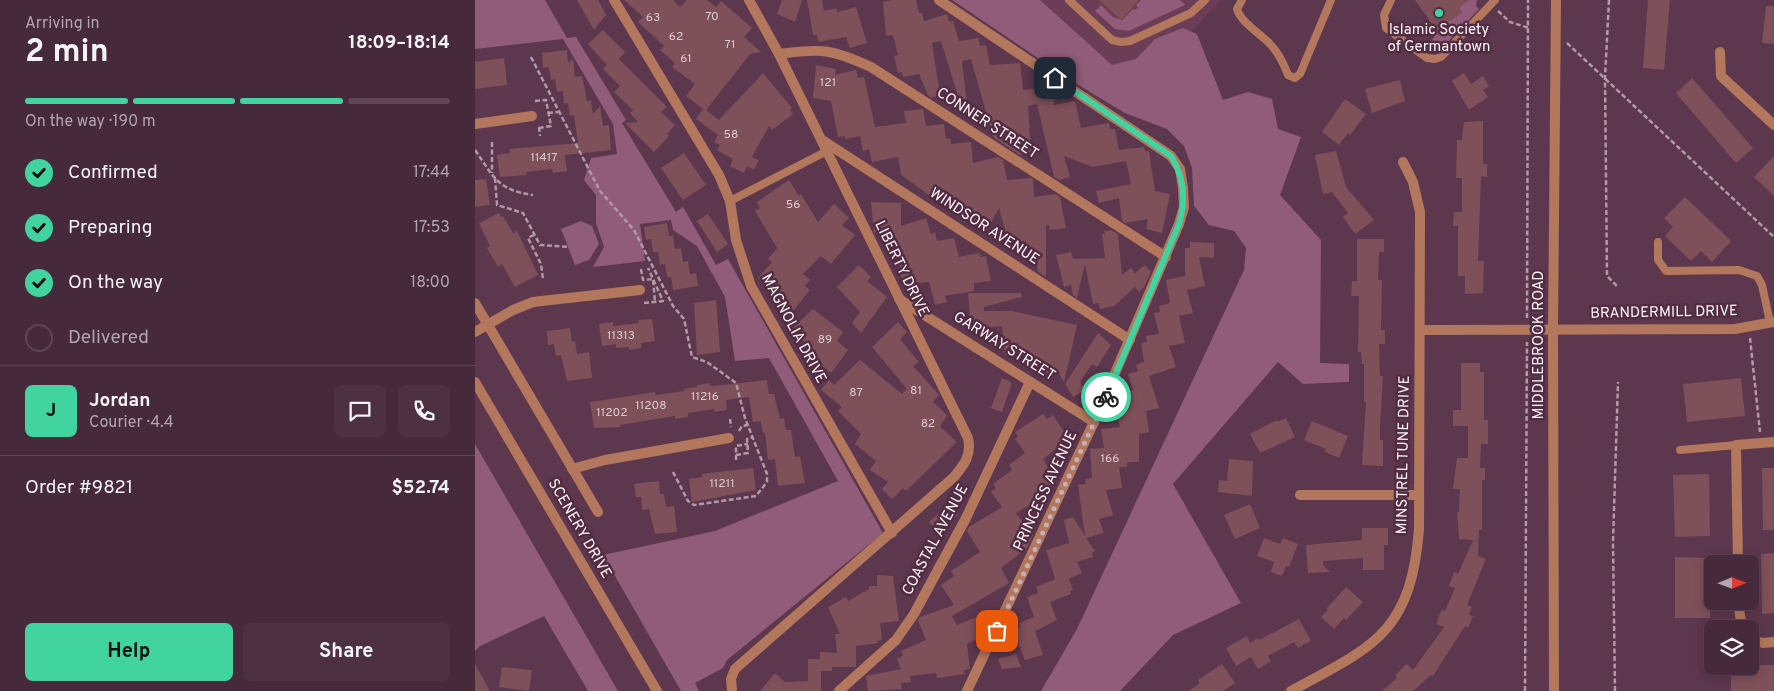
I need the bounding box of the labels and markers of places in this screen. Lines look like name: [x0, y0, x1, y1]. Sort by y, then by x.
marker: Islamic Society of Germantown: [1433, 7, 1445, 19]
place label: Islamic Society of Germantown: [1387, 21, 1491, 57]
pin: [1034, 57, 1076, 99]
pin: [976, 610, 1018, 652]

